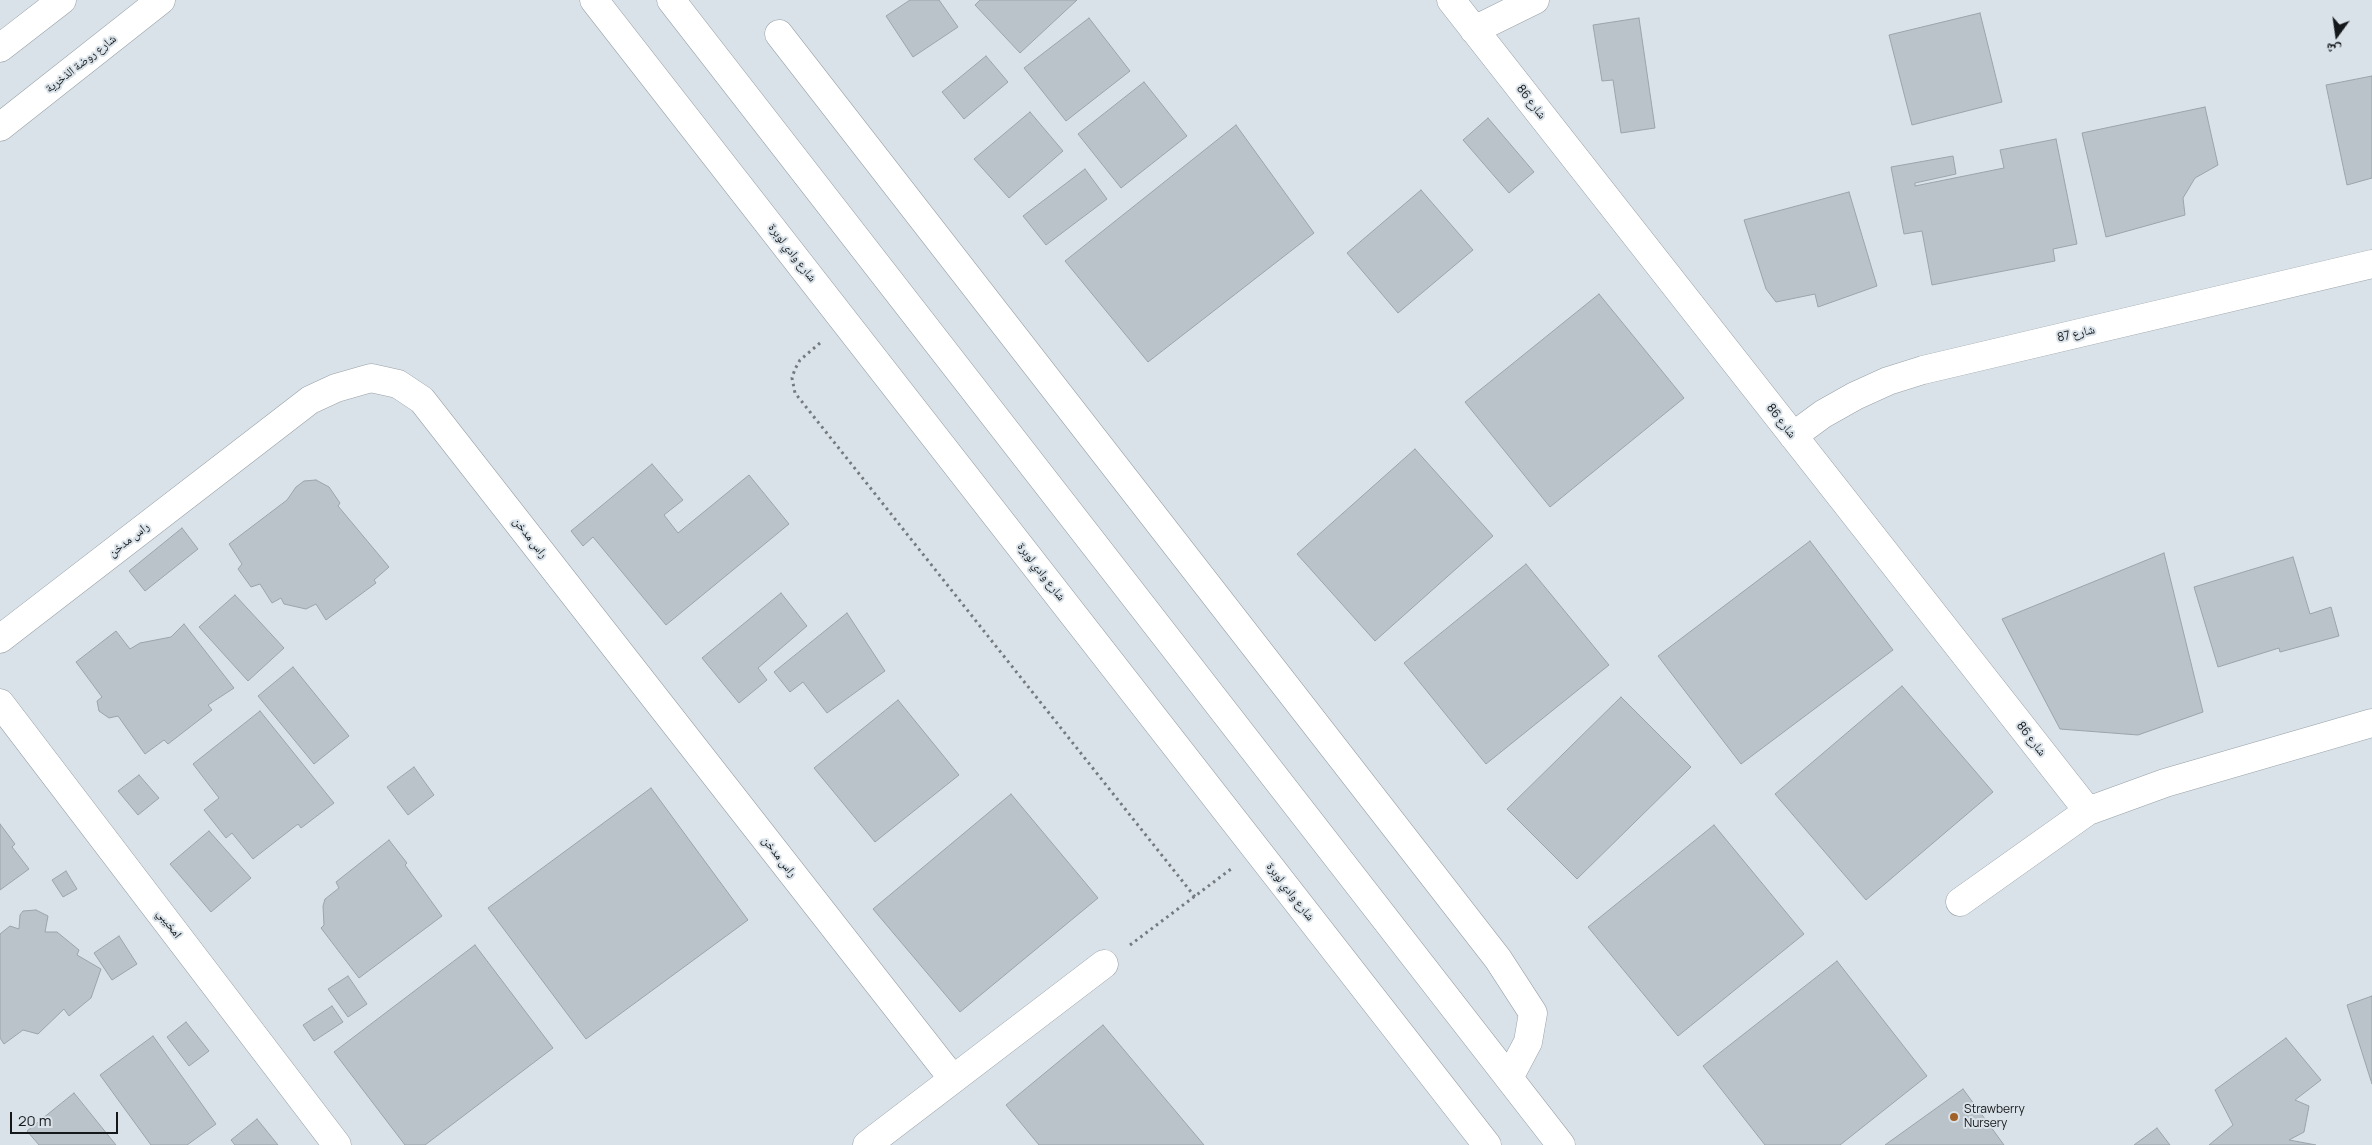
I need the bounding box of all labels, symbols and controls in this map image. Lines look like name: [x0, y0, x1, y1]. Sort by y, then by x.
north arrow: [2312, 10, 2362, 60]
street label: شارع روضة الذخرية: [43, 32, 119, 96]
text: ش: [2324, 39, 2343, 61]
street label: شارع 86: [1513, 82, 1549, 122]
street label: شارع وادي لوبرة: [765, 221, 819, 285]
street label: شارع 87: [2056, 323, 2096, 345]
street label: شارع 86: [1763, 401, 1799, 441]
street label: راس مدخن: [510, 515, 550, 561]
street label: راس مدخن: [106, 520, 152, 560]
street label: شارع وادي لوبرة: [1014, 540, 1068, 604]
street label: شارع 86: [2013, 719, 2049, 759]
street label: راس مدخن: [759, 834, 799, 880]
street label: شارع وادي لوبرة: [1263, 860, 1317, 924]
street label: امخيبي: [154, 907, 184, 941]
scale bar: [12, 1102, 120, 1134]
place label: Strawberry Nursery: [1964, 1103, 2025, 1131]
text: 20 m: [18, 1110, 51, 1131]
marker: Strawberry Nursery: [1948, 1111, 1960, 1123]

